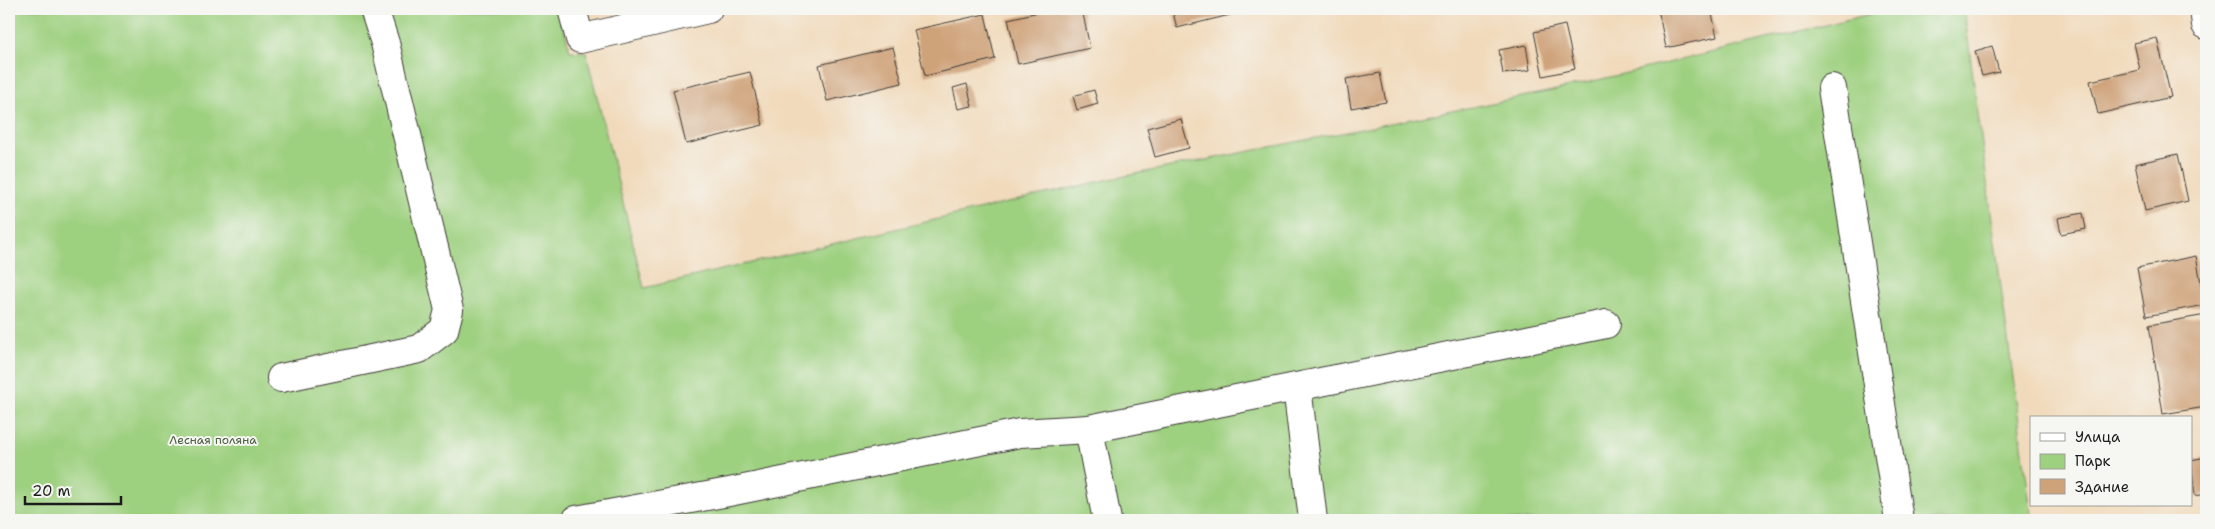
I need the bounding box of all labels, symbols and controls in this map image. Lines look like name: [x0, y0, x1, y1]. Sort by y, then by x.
legend: [2030, 416, 2192, 506]
text: Улица: [2075, 427, 2121, 447]
park label: Лесная поляна: [169, 432, 257, 448]
text: Парк: [2075, 451, 2111, 471]
scale bar: [25, 474, 121, 506]
text: Здание: [2075, 477, 2129, 497]
text: 20 m: [32, 481, 71, 501]

